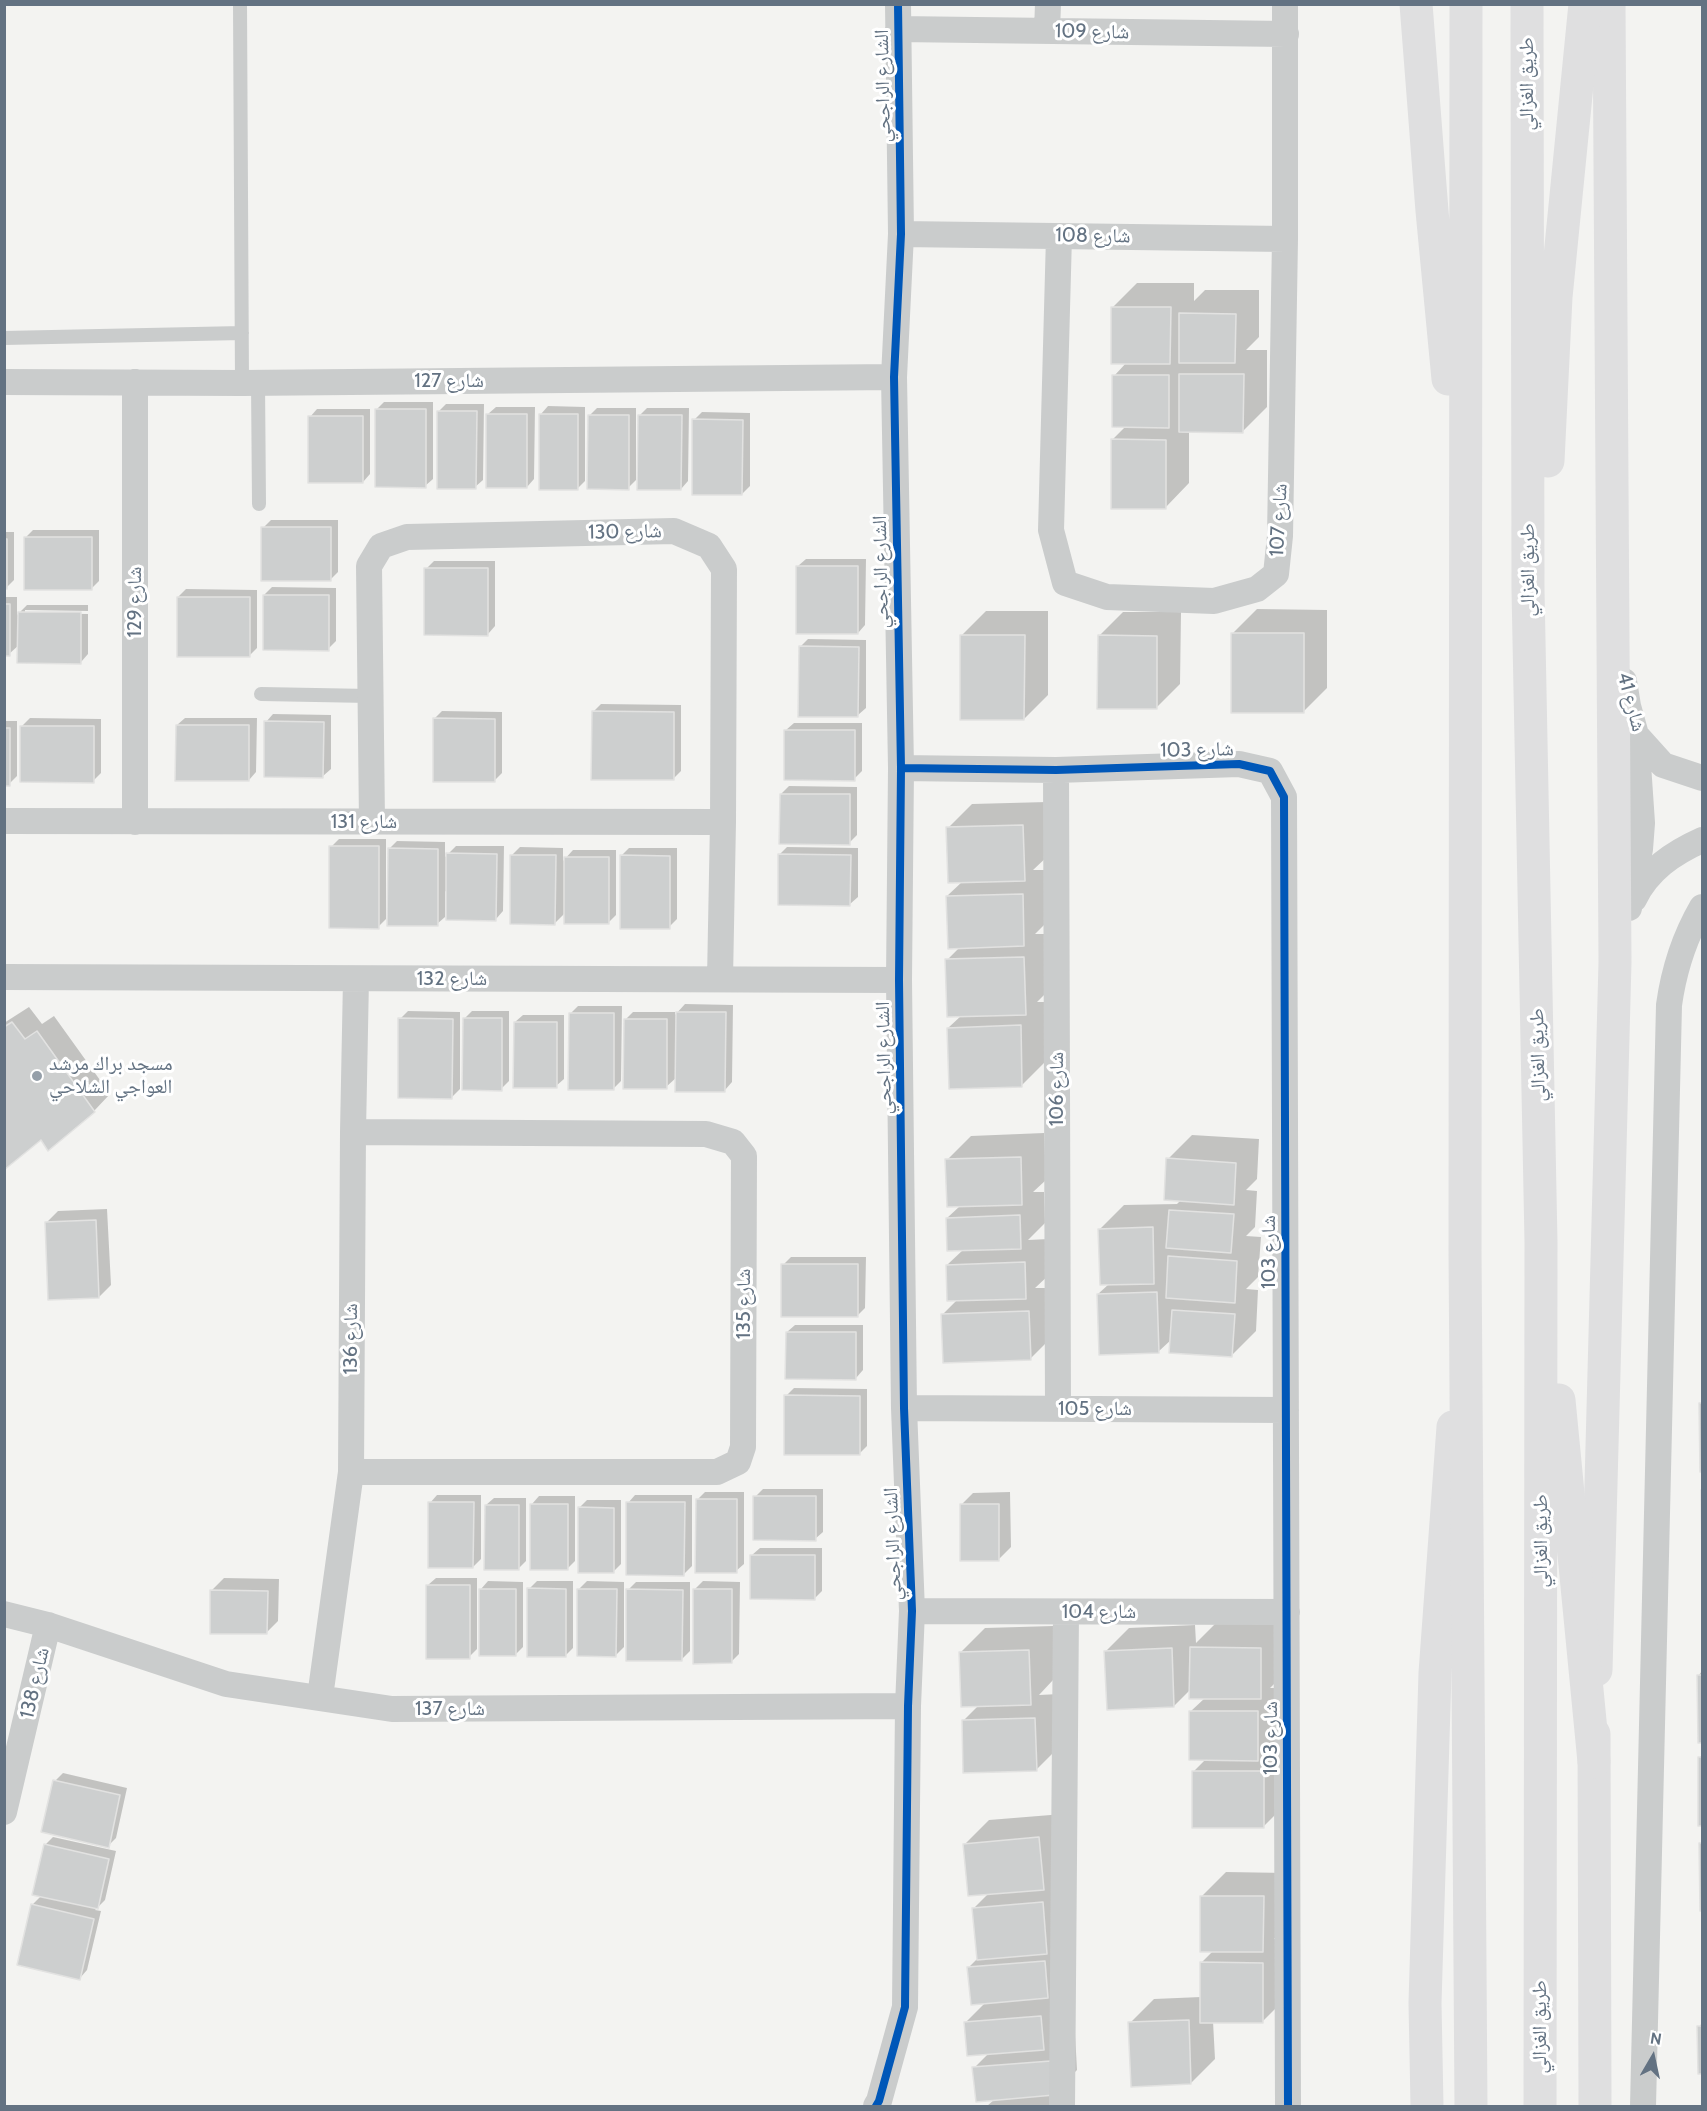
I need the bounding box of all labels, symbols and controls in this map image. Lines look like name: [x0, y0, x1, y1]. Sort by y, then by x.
street label: شارع 109: [1055, 19, 1129, 45]
street label: الشارع الراجحي: [870, 29, 896, 143]
street label: طريق الغزالي: [1515, 37, 1539, 131]
street label: شارع 108: [1055, 223, 1131, 249]
street label: شارع 127: [414, 369, 484, 393]
street label: شارع 107: [1265, 483, 1293, 557]
street label: الشارع الراجحي: [868, 515, 894, 629]
street label: شارع 130: [588, 519, 662, 545]
street label: طريق الغزالي: [1516, 523, 1540, 617]
street label: شارع 129: [123, 567, 147, 637]
street label: شارع 41: [1612, 670, 1650, 734]
street label: شارع 103: [1160, 737, 1234, 763]
street label: شارع 131: [331, 810, 397, 834]
street label: شارع 132: [417, 967, 487, 991]
street label: الشارع الراجحي: [871, 1001, 897, 1115]
street label: طريق الغزالي: [1525, 1008, 1551, 1102]
place label: مسجد براك مرشد العواجي الشلاحي: [49, 1052, 173, 1099]
street label: شارع 106: [1045, 1052, 1069, 1126]
marker: مسجد براك مرشد العواجي الشلاحي: [30, 1069, 44, 1083]
street label: شارع 103: [1257, 1215, 1281, 1289]
street label: شارع 135: [732, 1269, 756, 1339]
street label: شارع 136: [339, 1303, 363, 1375]
street label: شارع 105: [1058, 1397, 1132, 1421]
street label: الشارع الراجحي: [879, 1487, 907, 1601]
street label: طريق الغزالي: [1529, 1494, 1553, 1588]
street label: شارع 104: [1062, 1600, 1136, 1624]
street label: شارع 138: [15, 1645, 55, 1721]
street label: شارع 137: [415, 1697, 485, 1721]
street label: شارع 103: [1259, 1701, 1283, 1775]
street label: طريق الغزالي: [1528, 1980, 1552, 2074]
north arrow: [1623, 2027, 1683, 2087]
text: N: [1649, 2028, 1663, 2049]

